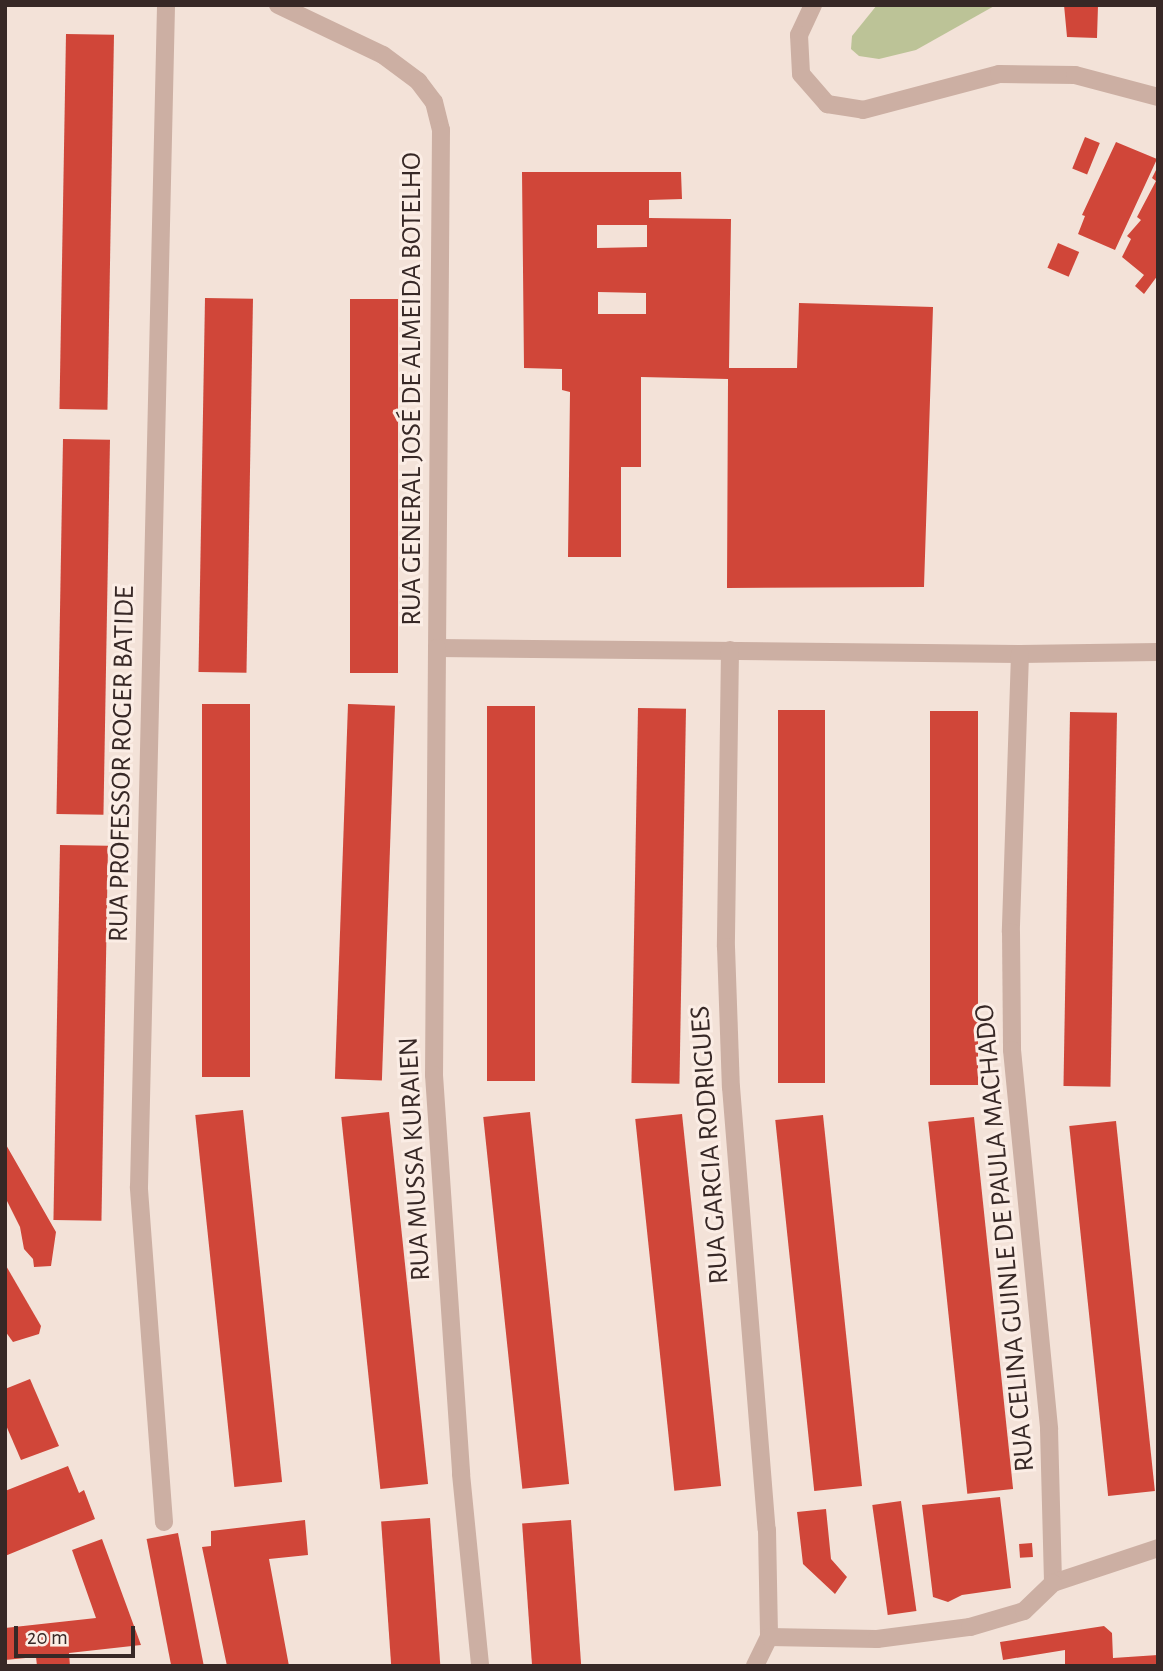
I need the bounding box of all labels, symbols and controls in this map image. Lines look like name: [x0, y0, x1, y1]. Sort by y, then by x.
street label: RUA GENERAL JOSÉ DE ALMEIDA BOTELHO: [395, 152, 429, 626]
street label: RUA PROFESSOR ROGER BATIDE: [102, 586, 142, 942]
street label: RUA CELINA GUINLE DE PAULA MACHADO: [968, 1003, 1042, 1473]
street label: RUA GARCIA RODRIGUES: [684, 1005, 736, 1285]
street label: RUA MUSSA KURAIEN: [392, 1036, 438, 1282]
scale bar: [18, 1612, 138, 1656]
text: 20 m: [27, 1627, 68, 1648]

